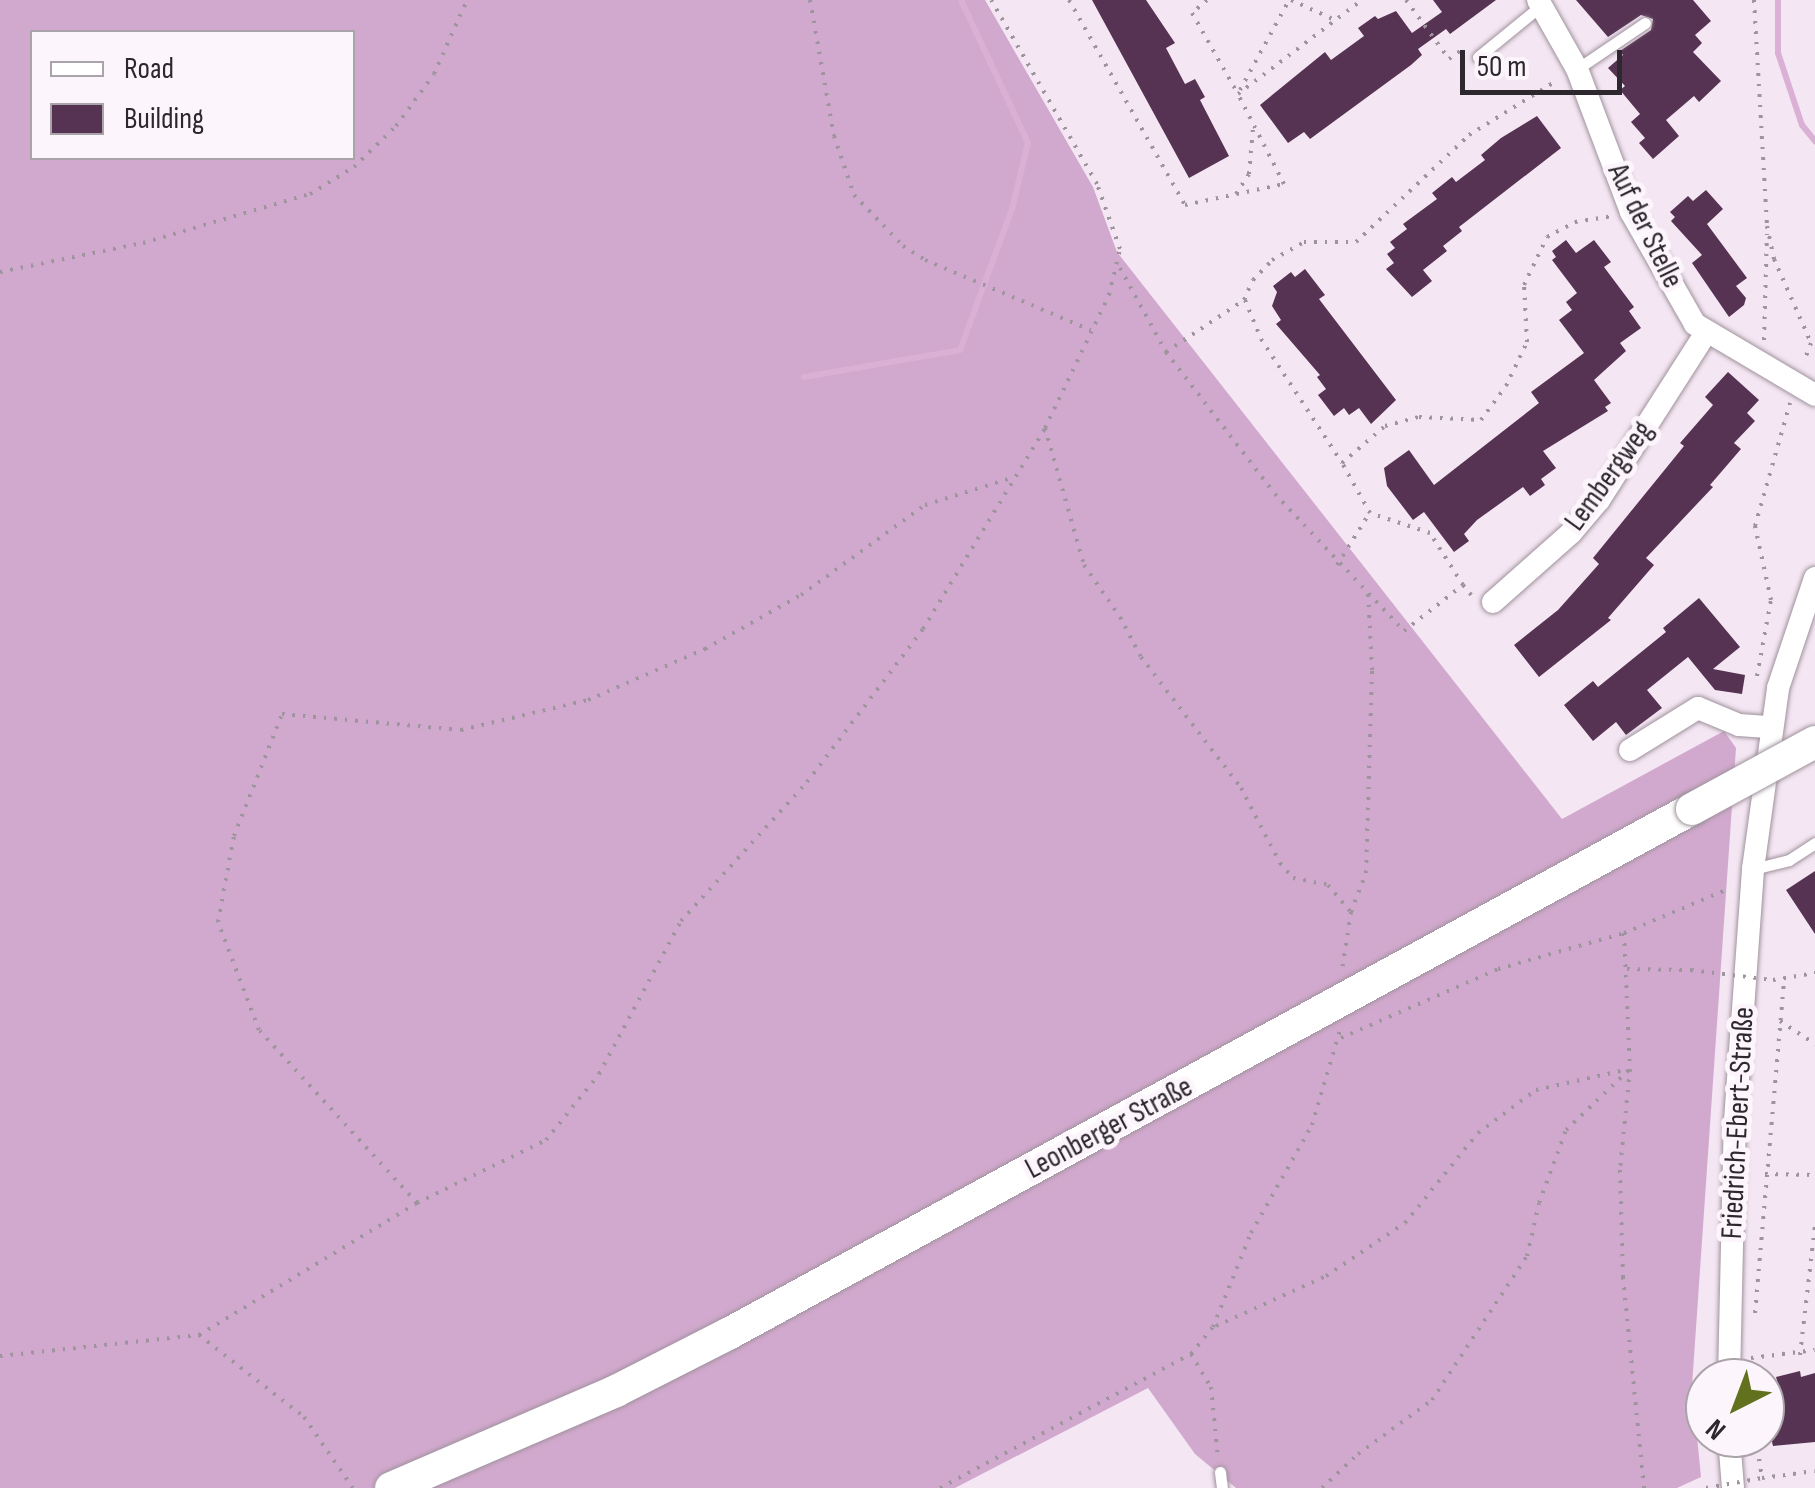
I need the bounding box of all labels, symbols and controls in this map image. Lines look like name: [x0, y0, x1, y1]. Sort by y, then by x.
legend: [30, 30, 355, 160]
scale bar: [1465, 30, 1628, 92]
text: 50 m: [1477, 49, 1526, 85]
text: Road: [124, 51, 174, 87]
text: Building: [124, 101, 204, 137]
street label: Auf der Stelle: [1599, 158, 1691, 294]
street label: Lembergweg: [1557, 414, 1661, 538]
street label: Friedrich-Ebert-Straße: [1714, 1006, 1762, 1240]
street label: Leonberger Straße: [1019, 1069, 1199, 1187]
north arrow: [1685, 1358, 1785, 1458]
text: N: [1699, 1412, 1733, 1446]

